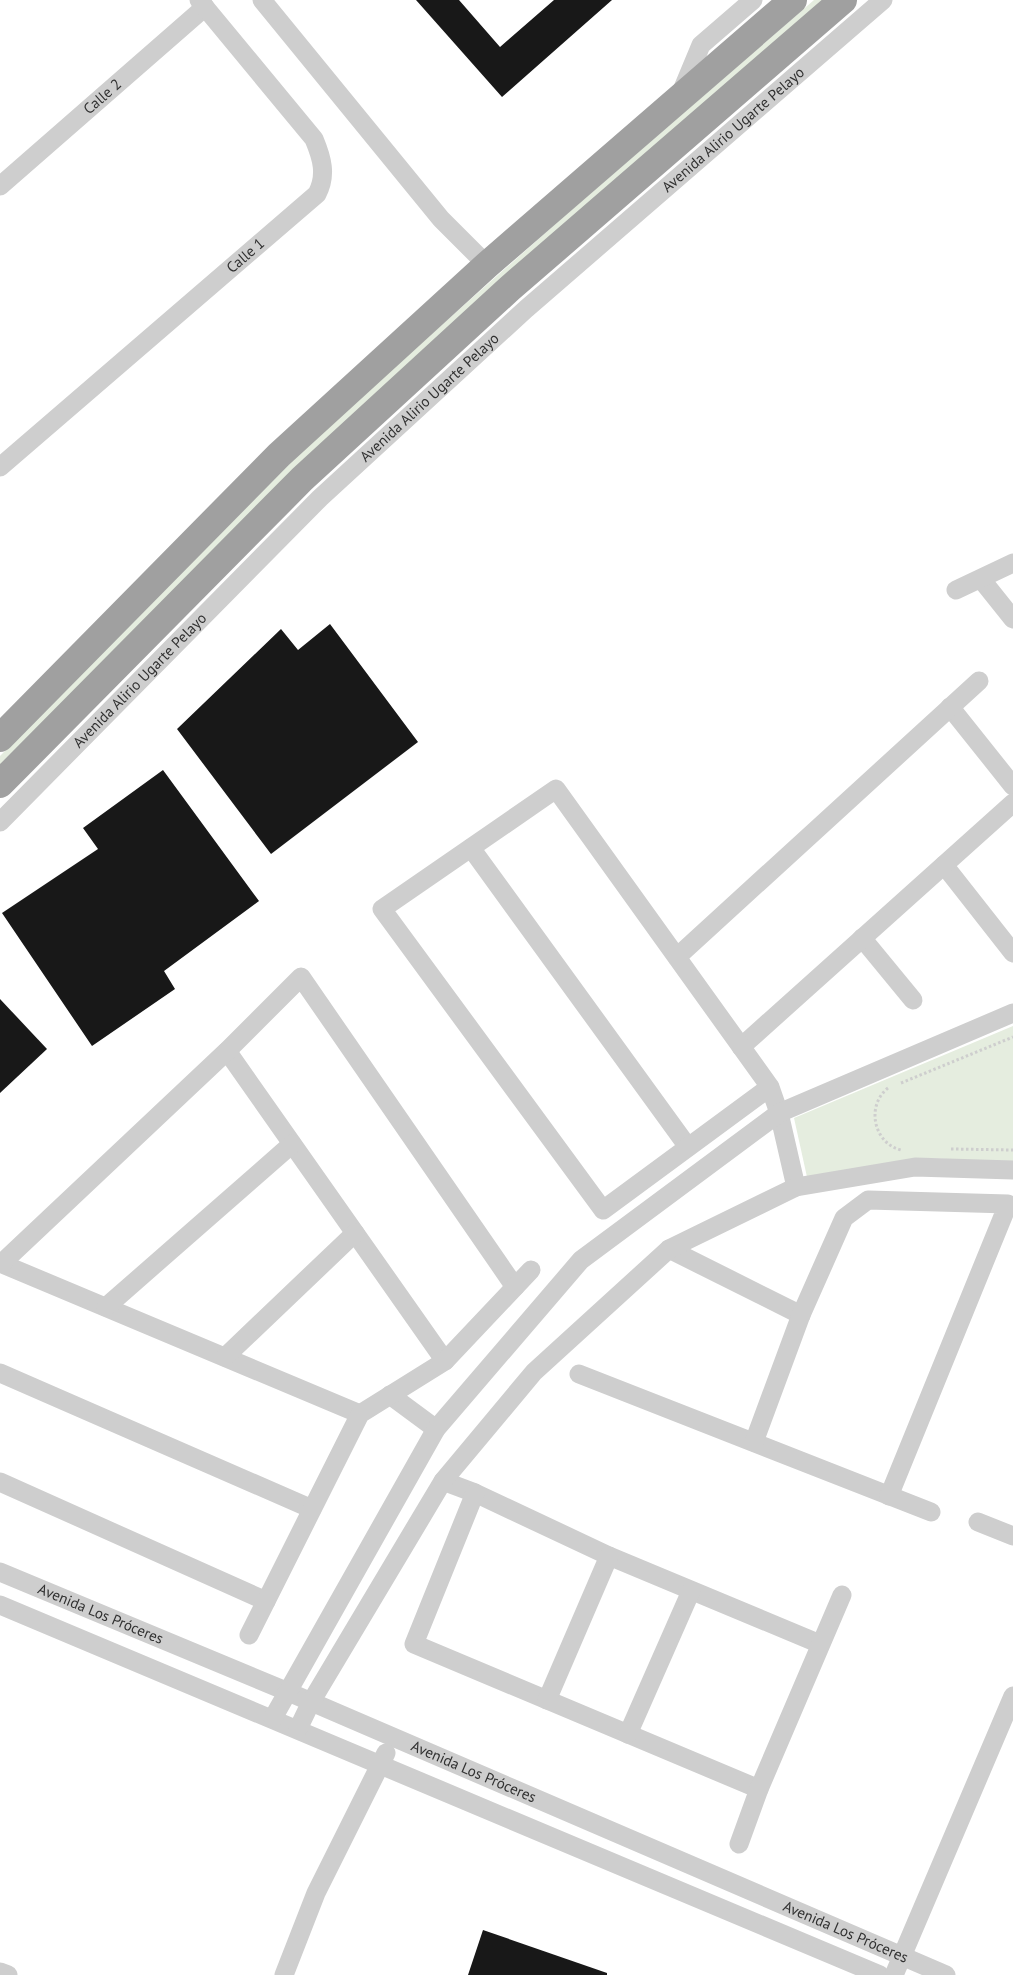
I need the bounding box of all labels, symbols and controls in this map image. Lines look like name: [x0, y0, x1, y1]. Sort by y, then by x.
street label: Avenida Alirio Ugarte Pelayo: [658, 62, 808, 196]
street label: Calle 2: [79, 74, 125, 118]
street label: Calle 1: [222, 234, 268, 277]
street label: Avenida Alirio Ugarte Pelayo: [356, 329, 503, 466]
street label: Avenida Alirio Ugarte Pelayo: [69, 609, 210, 752]
street label: Avenida Los Próceres: [35, 1579, 166, 1648]
street label: Avenida Los Próceres: [408, 1736, 539, 1807]
street label: Avenida Los Próceres: [780, 1896, 911, 1967]

